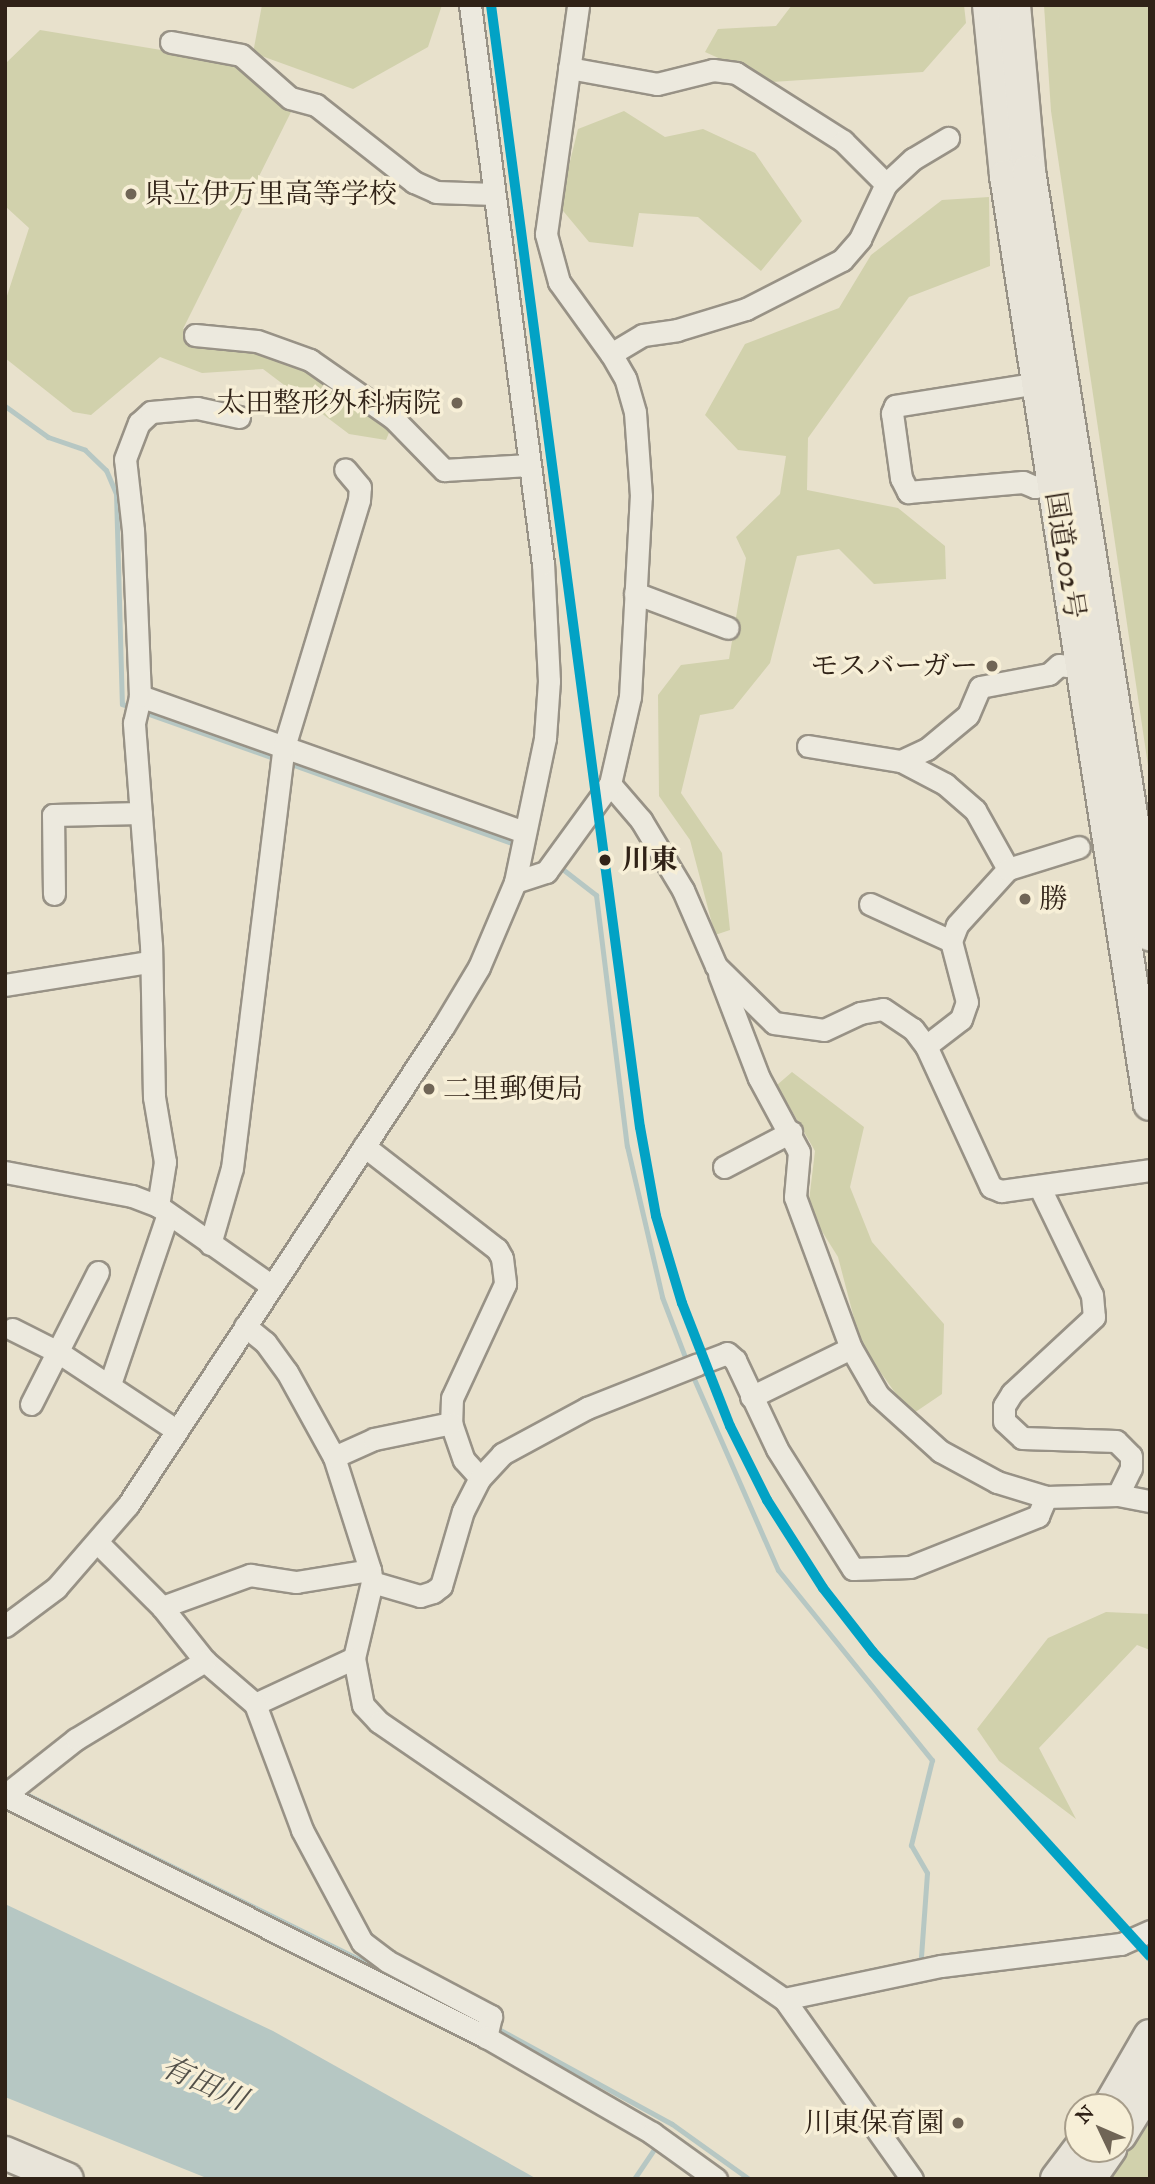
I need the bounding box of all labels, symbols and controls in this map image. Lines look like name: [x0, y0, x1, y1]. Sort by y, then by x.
place label: 県立伊万里高等学校: [145, 177, 397, 211]
marker: 県立伊万里高等学校: [123, 186, 139, 202]
place label: 太田整形外科病院: [217, 386, 441, 420]
marker: 太田整形外科病院: [447, 393, 467, 413]
street label: 国道202号: [1038, 489, 1092, 621]
place label: モスバーガー: [810, 649, 978, 683]
marker: モスバーガー: [984, 658, 1000, 674]
place label: 川東: [622, 843, 678, 877]
marker: 川東: [594, 849, 616, 871]
place label: 勝: [1039, 882, 1067, 916]
marker: 勝: [1017, 891, 1033, 907]
place label: 二里郵便局: [443, 1072, 583, 1106]
marker: 二里郵便局: [421, 1081, 437, 1097]
water label: 有田川: [156, 2048, 252, 2118]
north arrow: [1064, 2093, 1134, 2163]
text: N: [1071, 2101, 1099, 2128]
place label: 川東保育園: [804, 2106, 944, 2140]
marker: 川東保育園: [950, 2115, 966, 2131]

